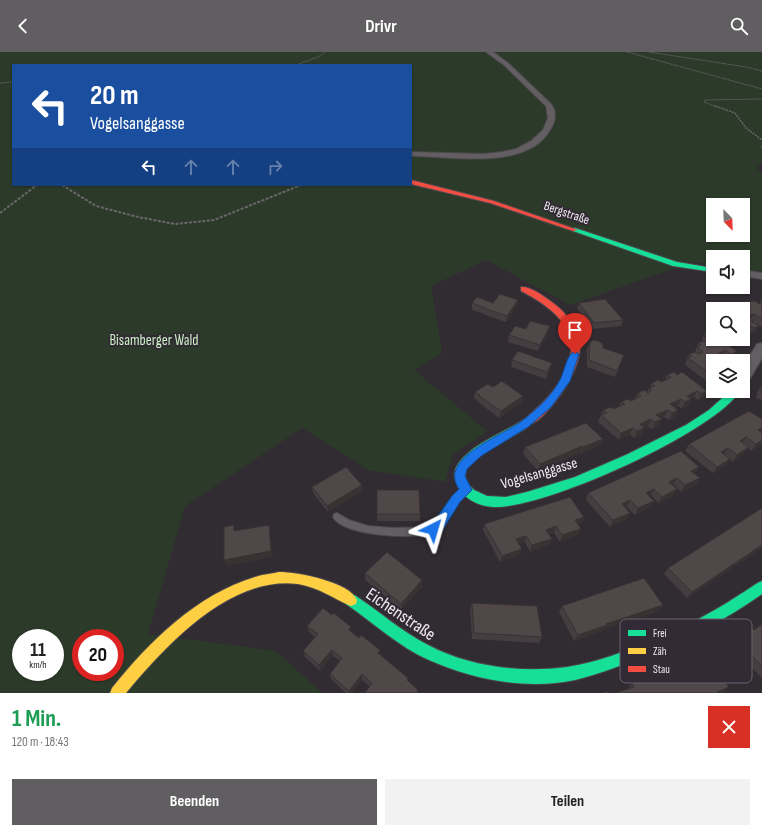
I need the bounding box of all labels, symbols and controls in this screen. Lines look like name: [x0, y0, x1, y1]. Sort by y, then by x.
icon: back: [12, 15, 34, 37]
icon: search: [728, 15, 750, 37]
text: Drivr: [365, 16, 397, 37]
text: 20 m: [90, 79, 139, 112]
icon: left: [24, 80, 76, 132]
text: Vogelsanggasse: [90, 113, 185, 134]
icon: left: [138, 156, 160, 178]
icon: ahead: [180, 156, 202, 178]
icon: ahead: [222, 156, 244, 178]
icon: right: [264, 156, 286, 178]
street label: Bergstraße: [542, 198, 592, 228]
north arrow: [706, 198, 750, 242]
map controls: [706, 198, 750, 398]
button: sound: [706, 250, 750, 294]
button: search: [706, 302, 750, 346]
pin: [558, 313, 592, 354]
icon: arrive: [564, 319, 586, 341]
park label: Bisamberger Wald: [109, 331, 199, 350]
button: layers: [706, 354, 750, 398]
street label: Vogelsanggasse: [499, 453, 580, 493]
position arrow: [412, 508, 454, 550]
street label: Eichenstraße: [362, 584, 439, 645]
legend: [620, 619, 752, 683]
text: Frei: [653, 627, 667, 640]
speed limit sign: 20: [72, 629, 124, 681]
text: 11: [30, 638, 46, 662]
text: Zäh: [653, 645, 667, 658]
text: km/h: [29, 659, 47, 671]
text: Stau: [653, 663, 670, 676]
text: 1 Min.: [12, 704, 61, 733]
button: close: [708, 706, 750, 748]
text: 120 m · 18:43: [12, 734, 69, 750]
button: Beenden: [12, 779, 377, 825]
button: Teilen: [385, 779, 750, 825]

